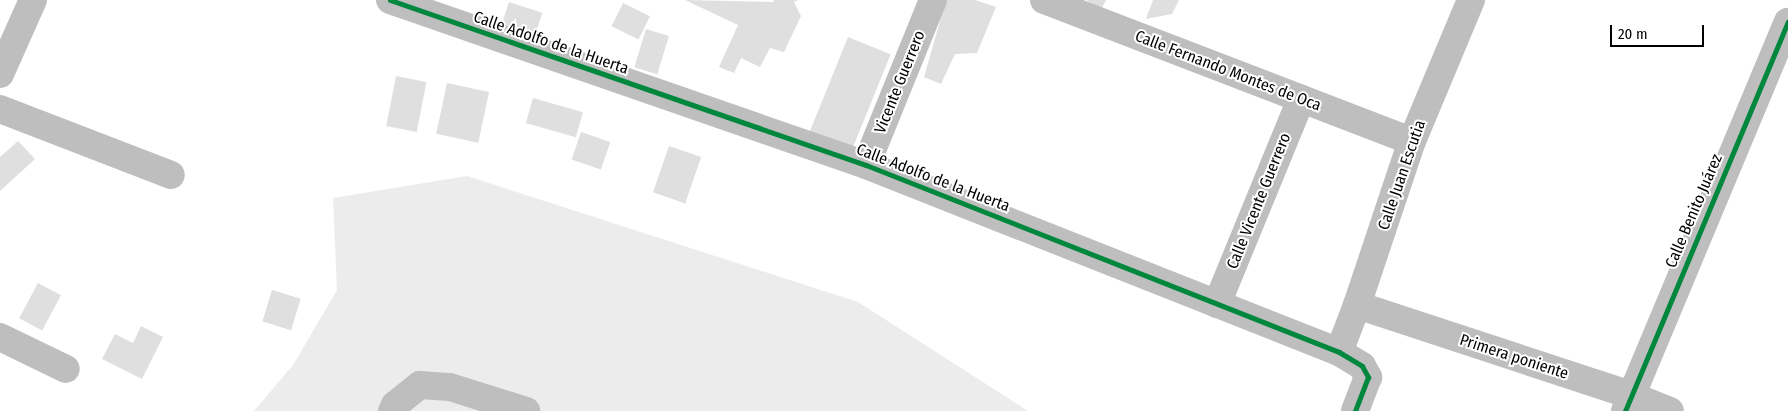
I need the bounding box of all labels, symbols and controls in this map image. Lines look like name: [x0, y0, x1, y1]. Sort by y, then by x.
street label: Calle Adolfo de la Huerta: [471, 7, 631, 79]
scale bar: [1613, 15, 1707, 47]
text: 20 m: [1618, 25, 1648, 43]
street label: Calle Fernando Montes de Oca: [1132, 27, 1324, 115]
street label: Vicente Guerrero: [871, 28, 929, 136]
street label: Calle Juan Escutia: [1374, 118, 1430, 232]
street label: Calle Vicente Guerrero: [1223, 130, 1295, 272]
street label: Calle Adolfo de la Huerta: [854, 140, 1012, 216]
street label: Calle Benito Juárez: [1661, 151, 1727, 271]
street label: Primera poniente: [1457, 330, 1571, 384]

